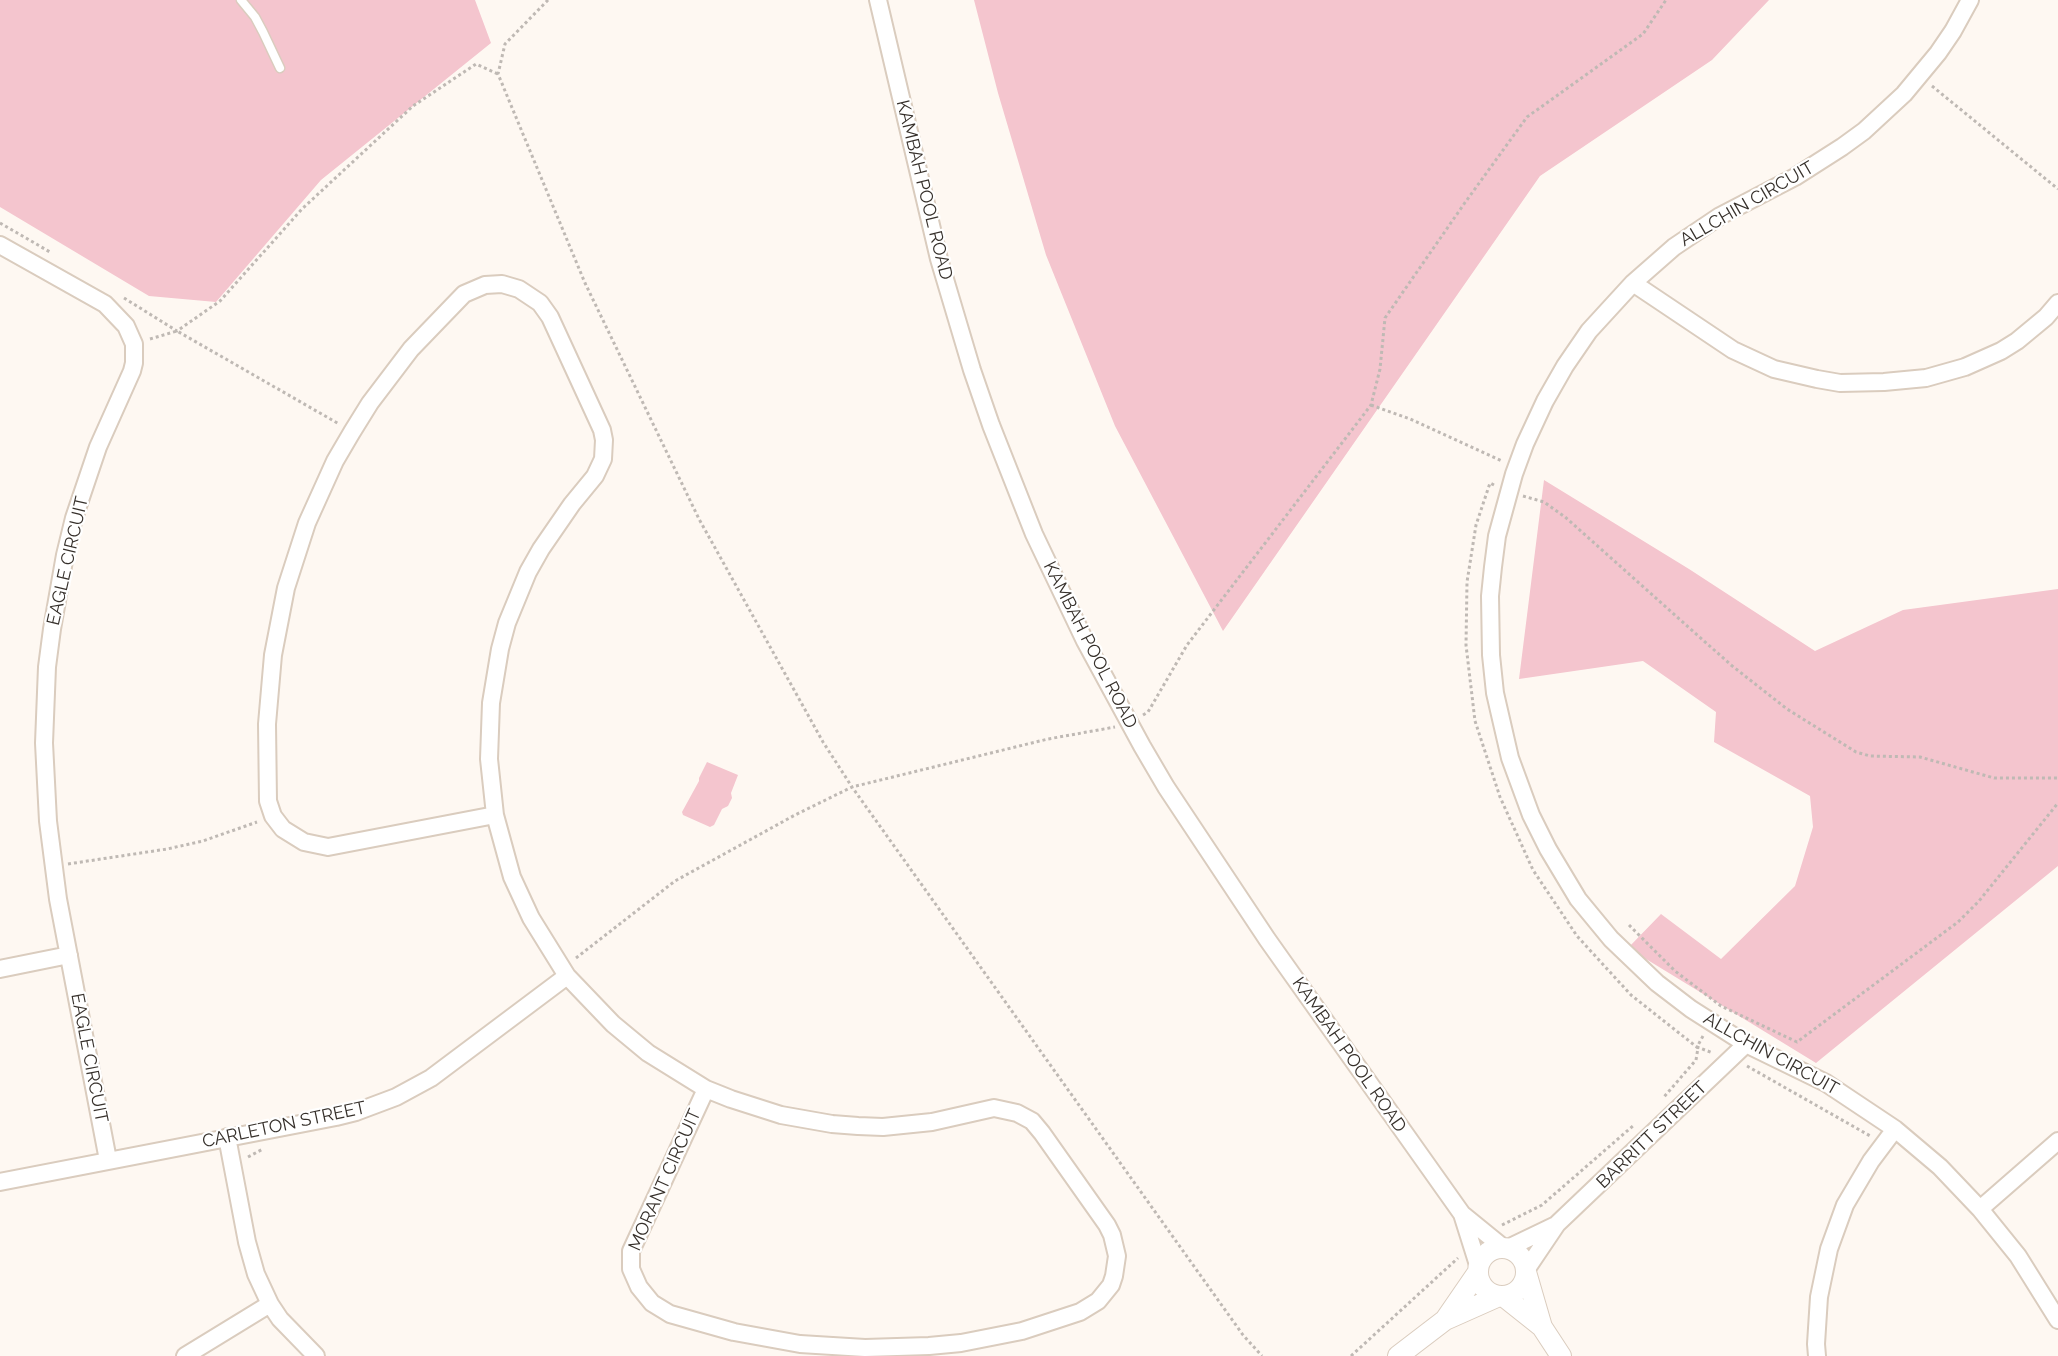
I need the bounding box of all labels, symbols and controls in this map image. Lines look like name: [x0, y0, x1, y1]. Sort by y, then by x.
street label: KAMBAH POOL ROAD: [891, 98, 957, 282]
street label: ALLCHIN CIRCUIT: [1676, 157, 1818, 251]
street label: EAGLE CIRCUIT: [43, 494, 93, 628]
street label: KAMBAH POOL ROAD: [1039, 558, 1141, 732]
street label: KAMBAH POOL ROAD: [1287, 973, 1411, 1137]
street label: EAGLE CIRCUIT: [66, 991, 112, 1125]
street label: ALLCHIN CIRCUIT: [1700, 1008, 1842, 1100]
street label: BARRITT STREET: [1592, 1077, 1712, 1193]
street label: CARLETON STREET: [200, 1097, 368, 1153]
street label: MORANT CIRCUIT: [624, 1106, 706, 1254]

